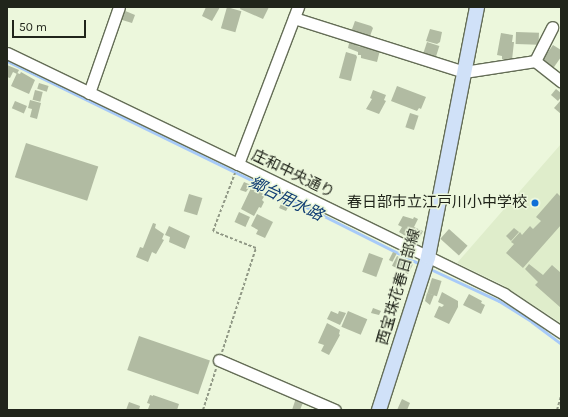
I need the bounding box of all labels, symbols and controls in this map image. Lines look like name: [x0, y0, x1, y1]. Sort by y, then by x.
scale bar: [14, 12, 88, 38]
text: 50 m: [19, 20, 47, 34]
street label: 庄和中央通り: [249, 146, 337, 202]
water label: 郷台用水路: [246, 173, 326, 225]
place label: 春日部市立江戸川小中学校: [347, 194, 527, 212]
marker: 春日部市立江戸川小中学校: [530, 198, 540, 208]
street label: 西宝珠花春日部線: [374, 227, 424, 347]

